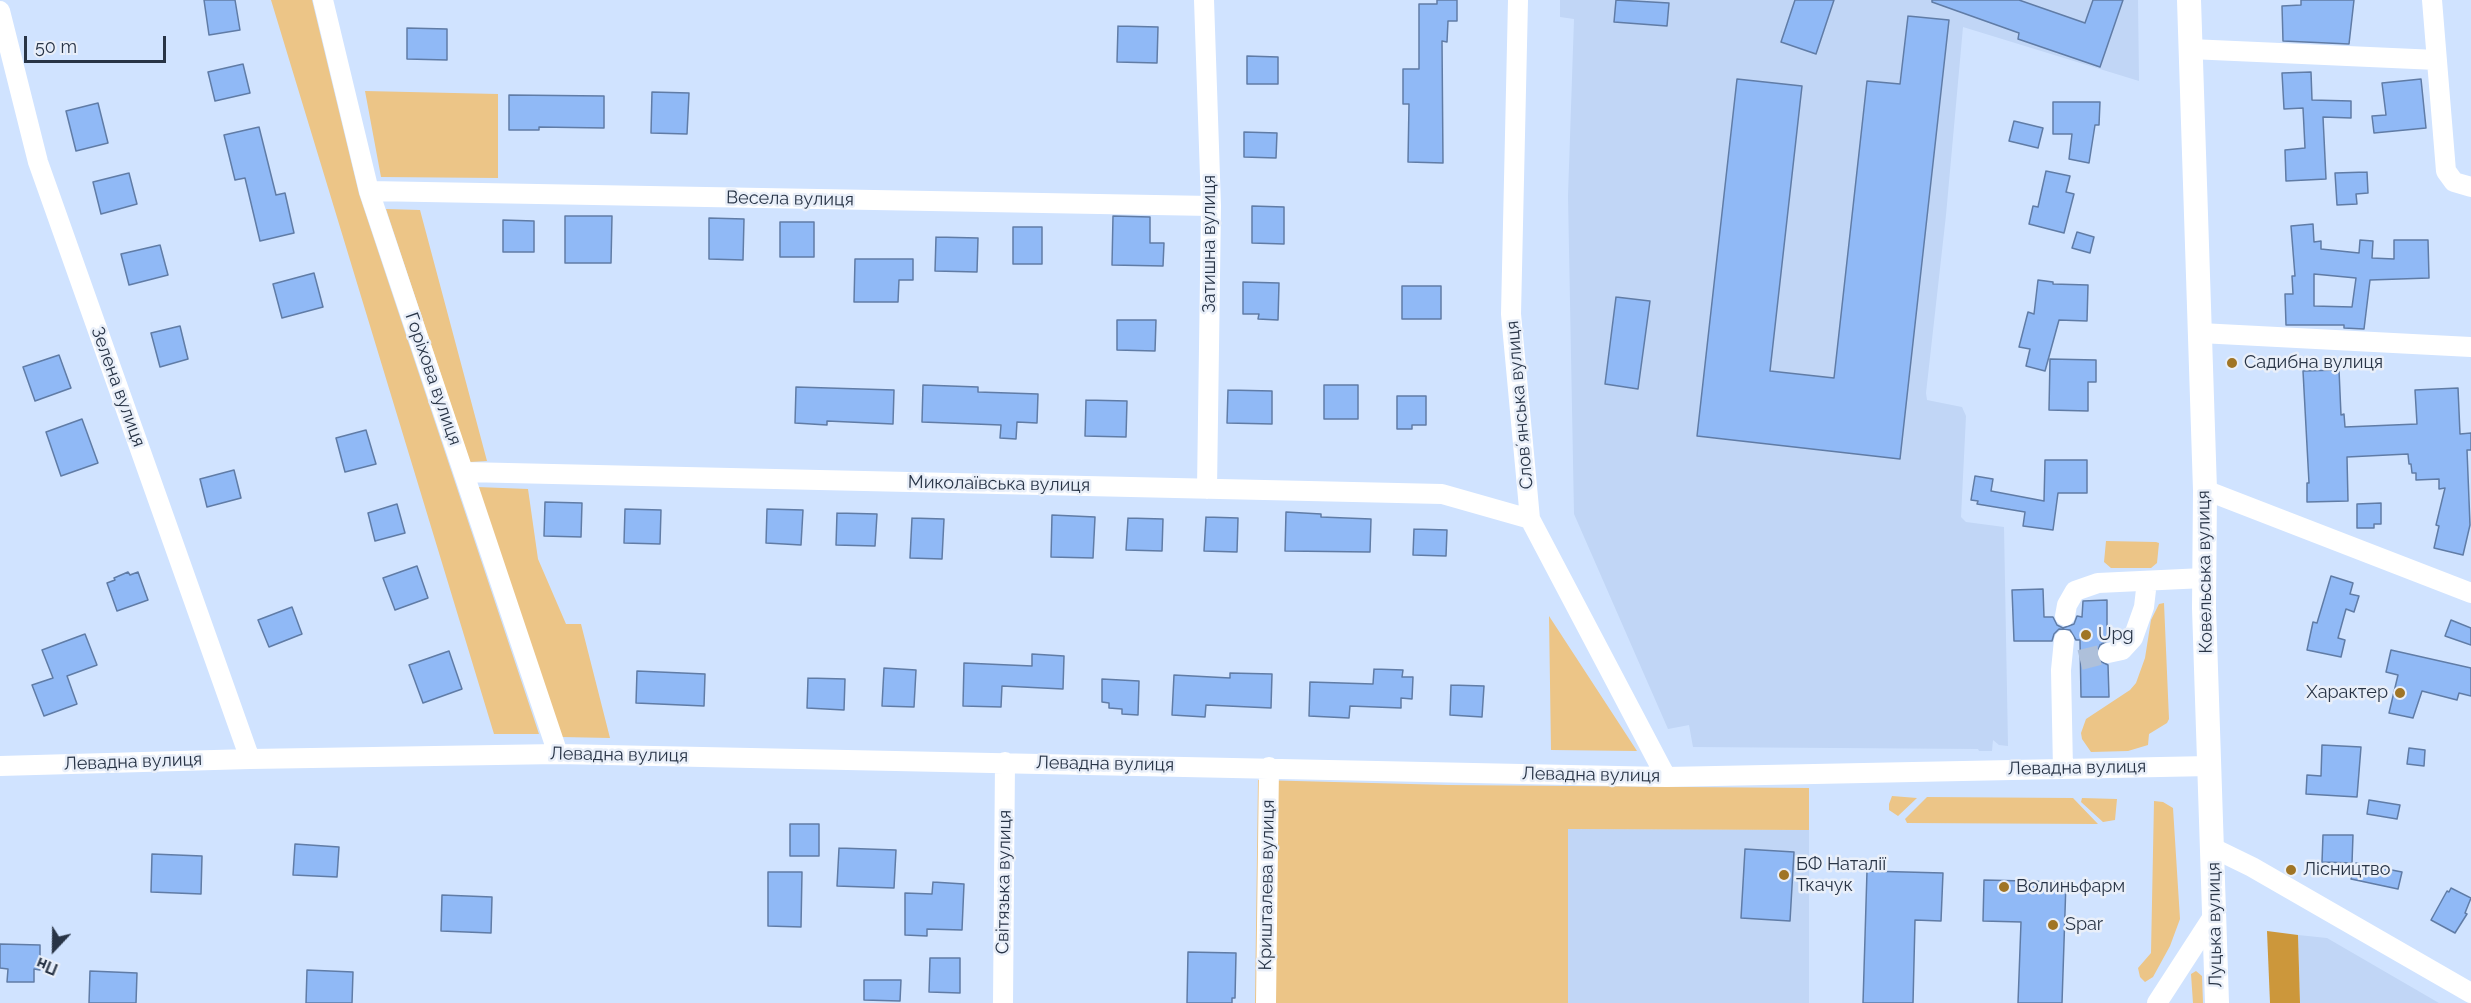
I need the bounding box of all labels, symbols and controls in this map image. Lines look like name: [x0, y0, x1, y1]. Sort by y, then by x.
scale bar: [27, 24, 170, 62]
text: 50 m: [35, 36, 77, 57]
street label: Затишна вулиця: [1199, 175, 1221, 313]
street label: Весела вулиця: [726, 187, 854, 211]
street label: Горіхова вулиця: [400, 310, 466, 448]
street label: Словʼянська вулиця: [1502, 320, 1538, 490]
street label: Зелена вулиця: [86, 324, 150, 450]
place label: Садибна вулиця: [2244, 352, 2383, 374]
marker: Садибна вулиця: [2225, 356, 2239, 370]
street label: Миколаївська вулиця: [908, 472, 1090, 496]
street label: Ковельська вулиця: [2193, 490, 2217, 654]
place label: Upg: [2098, 624, 2134, 646]
marker: Upg: [2079, 628, 2093, 642]
place label: Характер: [2306, 682, 2388, 704]
marker: Характер: [2393, 686, 2407, 700]
street label: Левадна вулиця: [550, 743, 688, 767]
street label: Левадна вулиця: [63, 749, 203, 775]
street label: Левадна вулиця: [1036, 752, 1174, 776]
street label: Левадна вулиця: [2008, 756, 2146, 780]
street label: Левадна вулиця: [1522, 763, 1660, 787]
street label: Кришталева вулиця: [1255, 799, 1279, 971]
street label: Світязька вулиця: [992, 810, 1016, 954]
place label: БФ Наталії Ткачук: [1796, 854, 1886, 896]
place label: Лісництво: [2303, 859, 2390, 881]
street label: Луцька вулиця: [2203, 862, 2227, 988]
marker: Лісництво: [2284, 863, 2298, 877]
marker: БФ Наталії Ткачук: [1777, 868, 1791, 882]
place label: Волиньфарм: [2016, 876, 2125, 898]
marker: Волиньфарм: [1997, 880, 2011, 894]
place label: Spar: [2065, 914, 2103, 936]
marker: Spar: [2046, 918, 2060, 932]
north arrow: [24, 919, 84, 979]
text: Пн: [34, 953, 60, 979]

